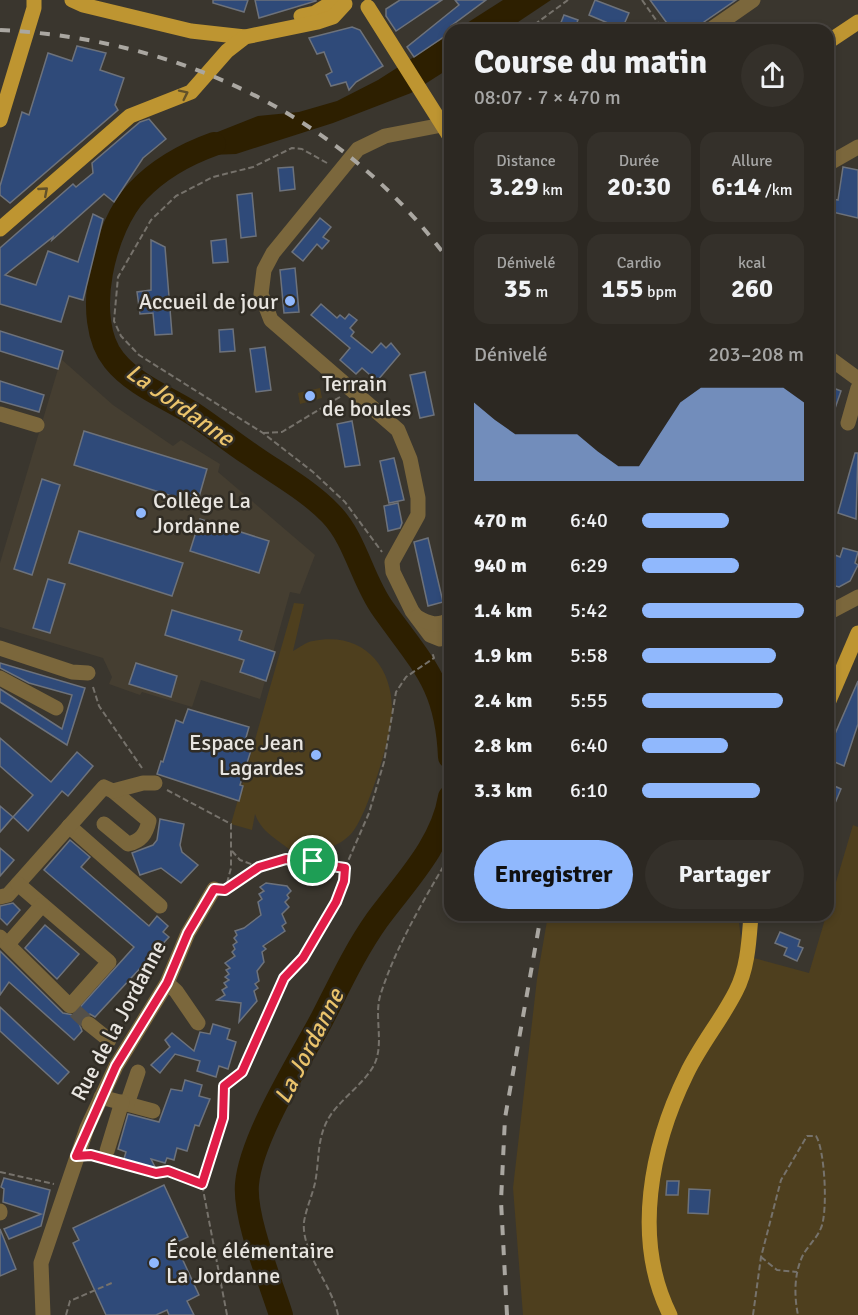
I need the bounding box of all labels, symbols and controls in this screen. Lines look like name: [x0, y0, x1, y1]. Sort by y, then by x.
text: Course du matin: [474, 42, 707, 83]
button: share: [741, 44, 804, 107]
text: 08:07 · 7 × 470 m: [474, 85, 621, 110]
one-way arrow: [177, 90, 188, 102]
text: Distance: [496, 151, 556, 171]
text: Durée: [619, 151, 659, 171]
text: Allure: [731, 151, 773, 171]
text: 3.29: [489, 171, 539, 203]
text: 20:30: [607, 171, 671, 203]
text: 6:14: [712, 171, 761, 203]
text: km: [539, 180, 563, 200]
text: /km: [761, 180, 792, 200]
one-way arrow: [37, 187, 48, 198]
text: Dénivelé: [497, 253, 555, 273]
text: Cardio: [617, 253, 661, 273]
text: kcal: [738, 253, 766, 273]
text: 35: [504, 273, 532, 305]
text: 155: [601, 273, 643, 305]
text: 260: [731, 273, 773, 305]
text: m: [532, 282, 548, 302]
text: bpm: [643, 282, 677, 302]
place label: Accueil de jour: [139, 288, 278, 315]
marker: Accueil de jour: [283, 294, 297, 308]
text: Dénivelé: [474, 342, 548, 367]
text: 203–208 m: [708, 342, 804, 367]
water label: La Jordanne: [120, 357, 240, 454]
place label: Terrain de boules: [322, 370, 411, 422]
marker: Terrain de boules: [303, 389, 317, 403]
place label: Collège La Jordanne: [153, 487, 251, 539]
marker: Collège La Jordanne: [134, 506, 148, 520]
text: 470 m: [474, 508, 527, 533]
text: 6:40: [570, 508, 608, 533]
text: 940 m: [474, 553, 527, 578]
text: 6:29: [570, 553, 608, 578]
text: 1.4 km: [474, 598, 532, 623]
text: 5:42: [570, 598, 608, 623]
text: 1.9 km: [474, 643, 532, 668]
text: 5:58: [570, 643, 608, 668]
text: 2.4 km: [474, 688, 532, 713]
text: 5:55: [570, 688, 608, 713]
place label: Espace Jean Lagardes: [189, 729, 304, 781]
text: 2.8 km: [474, 733, 532, 758]
text: 6:40: [570, 733, 608, 758]
marker: Espace Jean Lagardes: [309, 748, 323, 762]
text: 3.3 km: [474, 778, 532, 803]
text: 6:10: [570, 778, 608, 803]
pin: [287, 835, 338, 886]
button: Enregistrer: [474, 840, 633, 909]
button: Partager: [645, 840, 804, 909]
icon: arrive: [296, 844, 329, 877]
street label: Rue de la Jordanne: [65, 935, 172, 1105]
water label: La Jordanne: [267, 983, 351, 1108]
place label: École élémentaire La Jordanne: [166, 1237, 334, 1289]
marker: École élémentaire La Jordanne: [147, 1256, 161, 1270]

